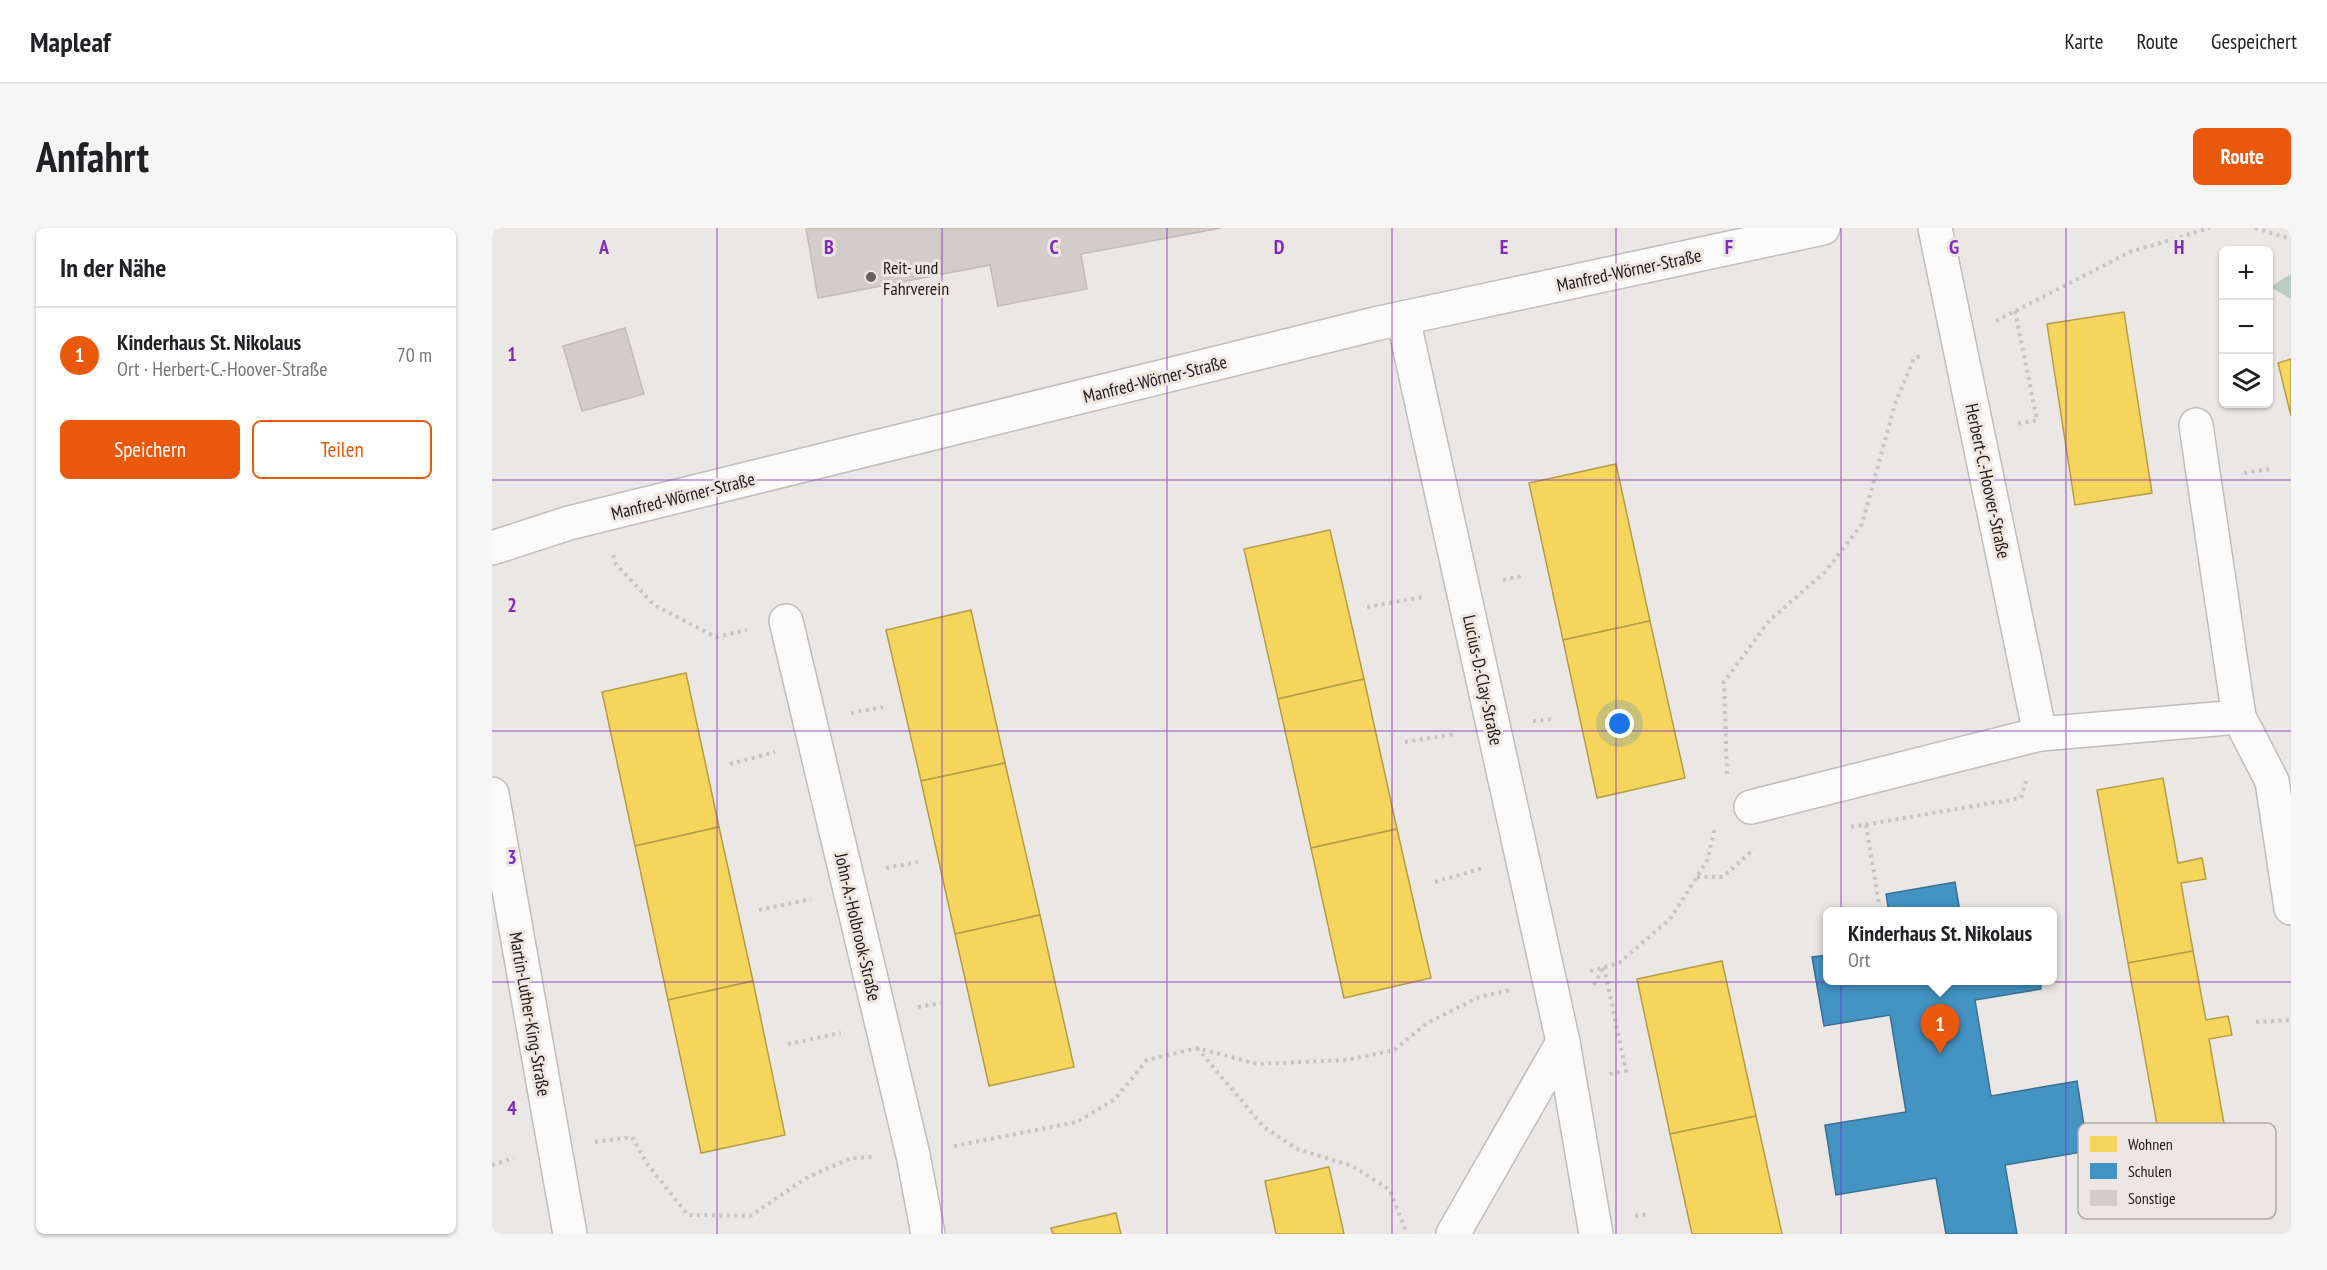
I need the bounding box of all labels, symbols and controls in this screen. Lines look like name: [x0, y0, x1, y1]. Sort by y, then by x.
text: Mapleaf: [30, 23, 111, 60]
text: Karte: [2065, 28, 2103, 55]
text: Route: [2136, 28, 2178, 55]
text: Gespeichert: [2211, 28, 2297, 55]
button: Route: [2193, 128, 2291, 185]
text: Anfahrt: [36, 129, 149, 184]
text: A: [598, 234, 610, 260]
text: B: [824, 234, 834, 260]
text: C: [1049, 234, 1059, 260]
text: D: [1274, 234, 1285, 260]
text: E: [1500, 234, 1508, 260]
text: F: [1725, 234, 1733, 260]
text: G: [1949, 234, 1959, 260]
text: H: [2174, 234, 2184, 260]
street label: Manfred-Wörner-Straße: [1555, 243, 1703, 297]
map controls: [2219, 246, 2273, 408]
button: +: [2219, 246, 2273, 300]
text: In der Nähe: [60, 251, 166, 284]
place label: Reit- und Fahrverein: [883, 256, 949, 300]
marker: Reit- und Fahrverein: [864, 270, 878, 284]
button: −: [2219, 300, 2273, 354]
text: Kinderhaus St. Nikolaus: [117, 328, 301, 356]
text: 1: [507, 341, 517, 367]
text: 1: [75, 342, 84, 368]
text: 70 m: [397, 342, 432, 368]
street label: Manfred-Wörner-Straße: [1081, 350, 1229, 408]
button: layers: [2219, 354, 2273, 408]
text: Ort · Herbert-C.-Hoover-Straße: [117, 356, 328, 382]
street label: Herbert-C.-Hoover-Straße: [1960, 401, 2016, 561]
button: Speichern: [60, 420, 240, 479]
button: Teilen: [252, 420, 432, 479]
street label: Manfred-Wörner-Straße: [609, 467, 757, 525]
text: 2: [507, 592, 517, 618]
street label: Lucius-D.-Clay-Straße: [1458, 613, 1508, 747]
your location: [1605, 709, 1634, 738]
text: 3: [507, 844, 517, 870]
street label: John-A.-Holbrook-Straße: [830, 850, 886, 1003]
popup: [1823, 907, 2057, 985]
text: Kinderhaus St. Nikolaus: [1848, 919, 2032, 947]
street label: Martin-Luther-King-Straße: [504, 930, 556, 1098]
text: Ort: [1848, 947, 1870, 973]
pin: 1: [1920, 1004, 1960, 1054]
text: 4: [507, 1095, 517, 1121]
legend: [2078, 1123, 2276, 1219]
text: Wohnen: [2128, 1134, 2173, 1154]
text: Schulen: [2128, 1161, 2172, 1181]
text: Sonstige: [2128, 1188, 2176, 1208]

